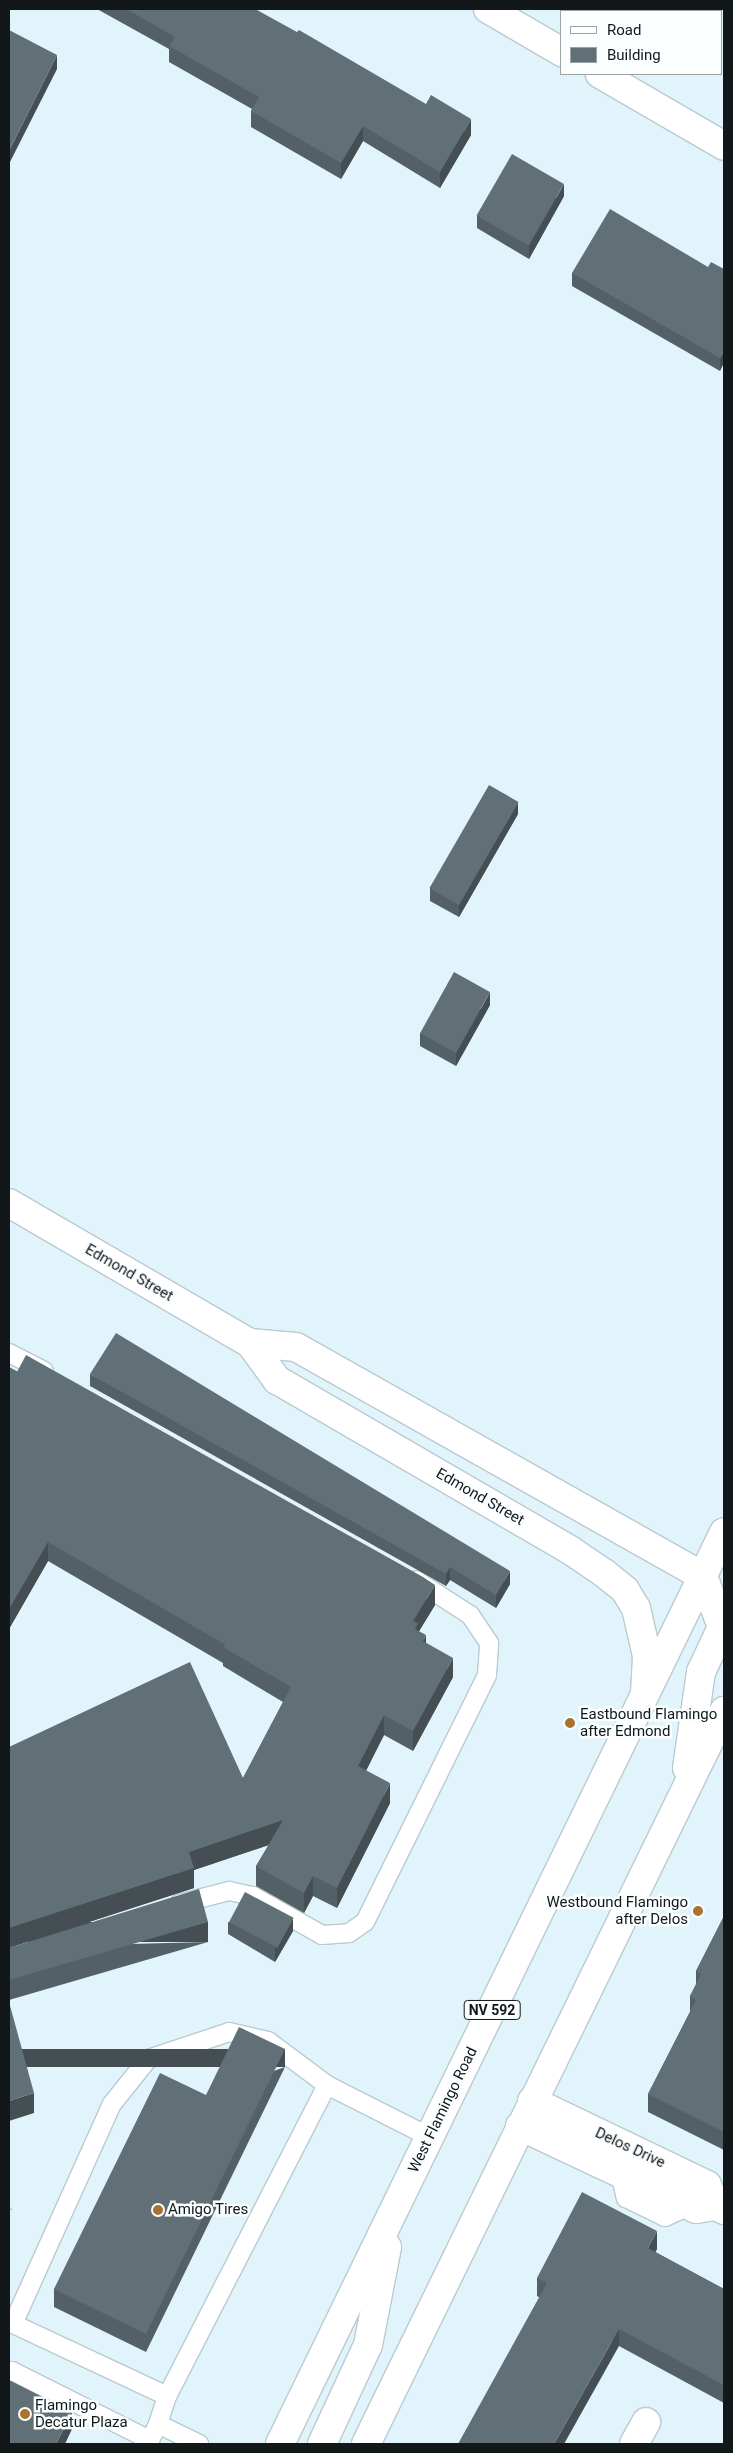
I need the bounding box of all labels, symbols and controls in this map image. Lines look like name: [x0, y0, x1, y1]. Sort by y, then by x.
legend: [560, 10, 723, 75]
text: Road: [607, 21, 641, 39]
text: Building: [607, 46, 661, 64]
street label: Edmond Street: [82, 1241, 176, 1305]
street label: Edmond Street: [433, 1465, 527, 1529]
place label: Eastbound Flamingo after Edmond: [580, 1705, 717, 1740]
marker: Eastbound Flamingo after Edmond: [564, 1717, 576, 1729]
place label: Westbound Flamingo after Delos: [546, 1893, 688, 1928]
marker: Westbound Flamingo after Delos: [692, 1905, 704, 1917]
road number: NV 592: [463, 1998, 521, 2022]
street label: West Flamingo Road: [405, 2044, 481, 2176]
street label: Delos Drive: [592, 2124, 668, 2172]
place label: Amigo Tires: [168, 2201, 249, 2219]
marker: Amigo Tires: [152, 2204, 164, 2216]
place label: Flamingo Decatur Plaza: [35, 2396, 128, 2431]
marker: Flamingo Decatur Plaza: [19, 2408, 31, 2420]

